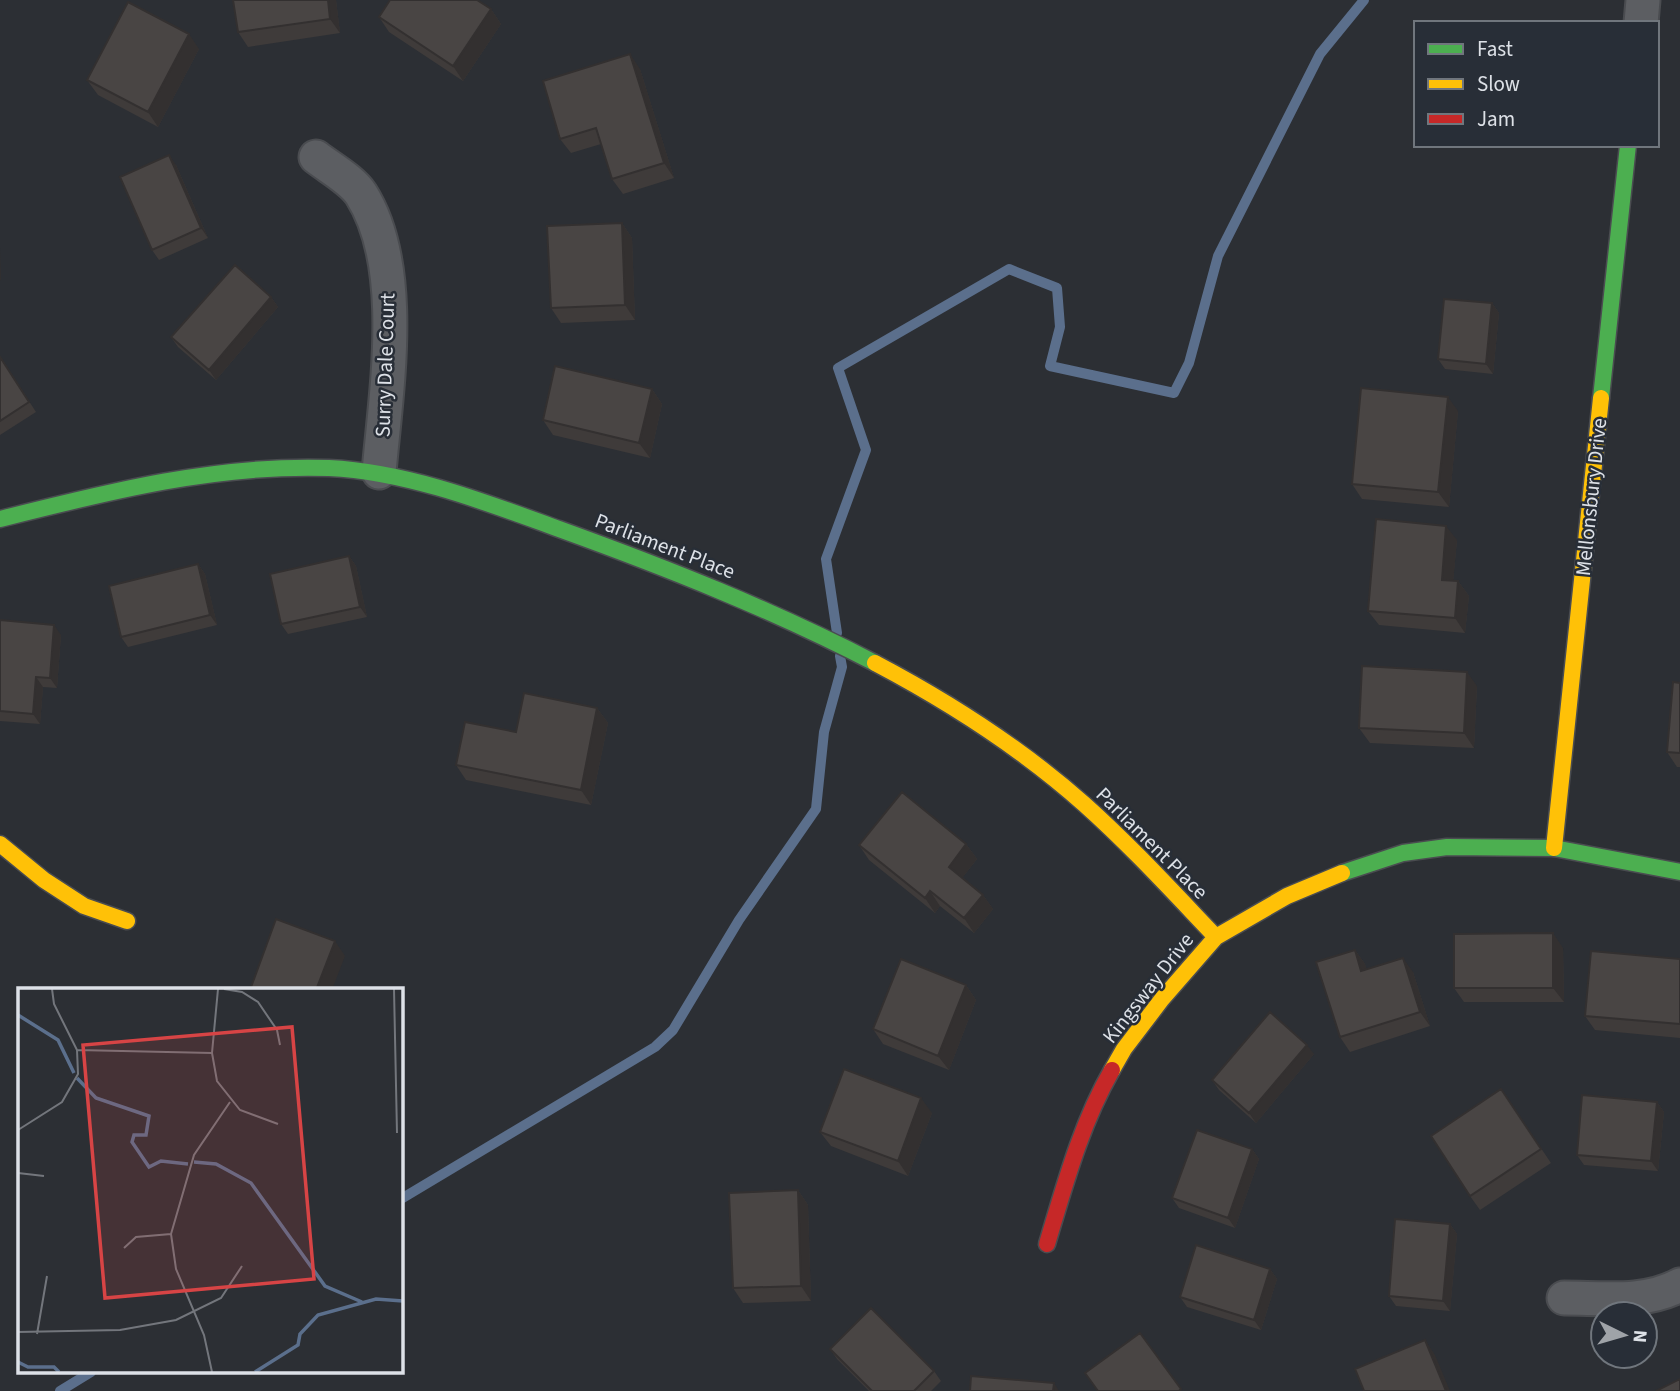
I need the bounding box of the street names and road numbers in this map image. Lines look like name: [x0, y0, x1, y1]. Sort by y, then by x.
street label: Surry Dale Court: [367, 292, 403, 438]
street label: Mellonsbury Drive: [1568, 417, 1614, 577]
street label: Parliament Place: [591, 505, 739, 587]
street label: Parliament Place: [1089, 780, 1215, 906]
street label: Kingsway Drive: [1095, 926, 1201, 1050]

